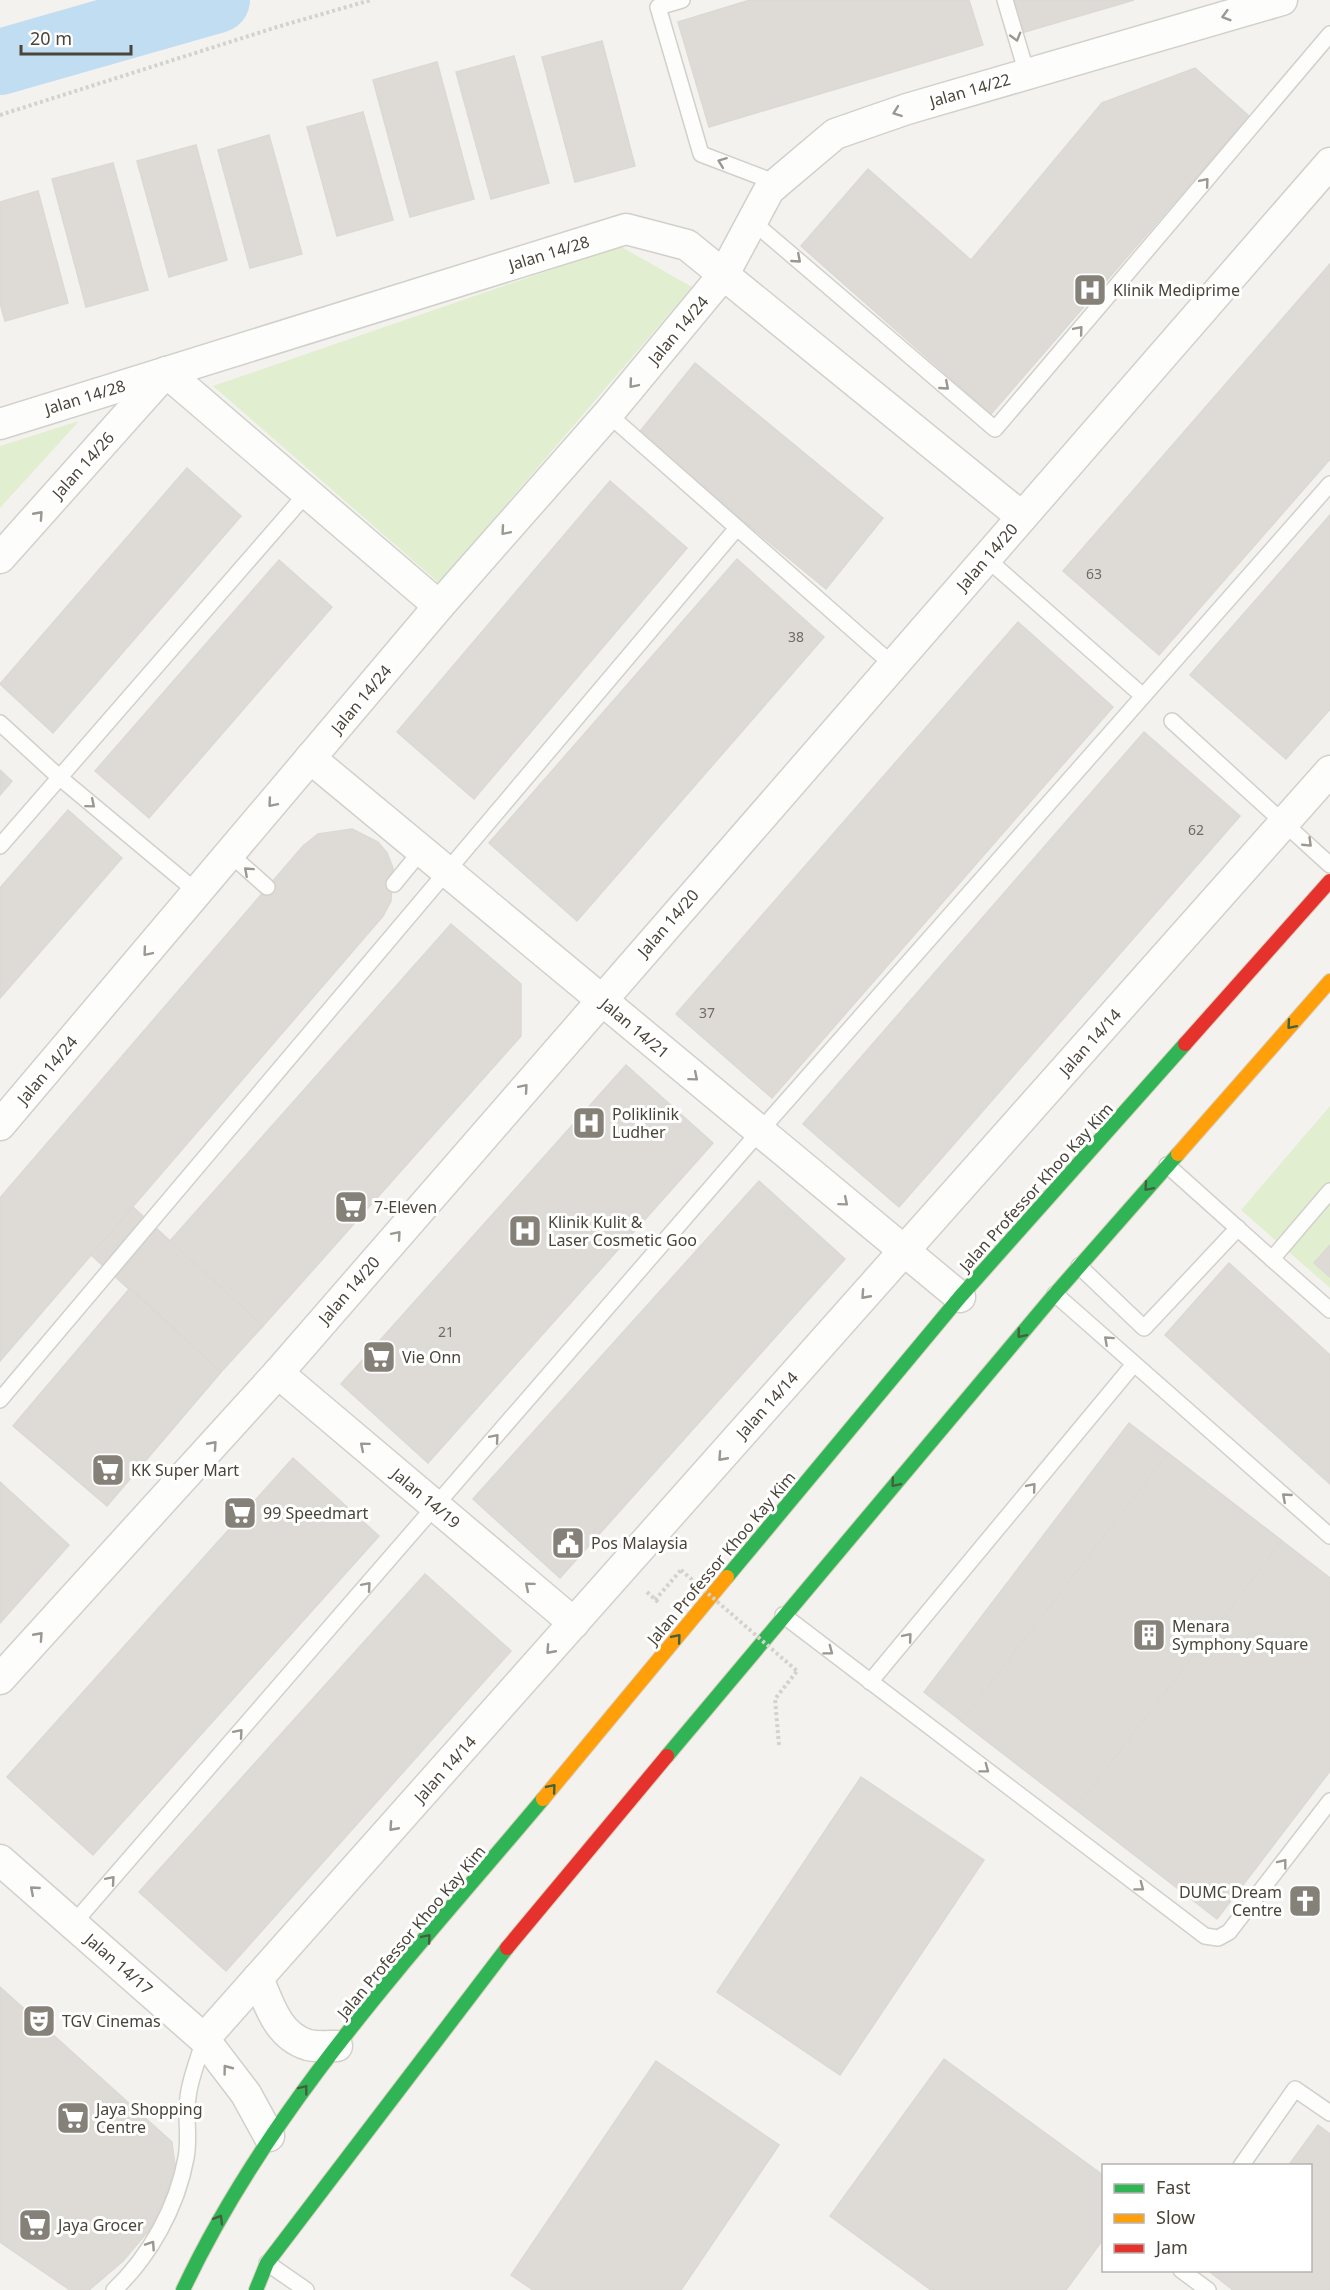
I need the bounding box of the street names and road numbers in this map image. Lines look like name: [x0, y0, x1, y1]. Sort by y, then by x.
street label: Jalan 14/22: [925, 68, 1013, 113]
street label: Jalan 14/28: [504, 230, 592, 276]
street label: Jalan 14/24: [642, 291, 713, 370]
street label: Jalan 14/28: [40, 374, 128, 420]
street label: Jalan 14/26: [46, 427, 119, 505]
street label: Jalan 14/20: [950, 518, 1023, 597]
street label: Jalan 14/24: [325, 660, 396, 739]
street label: Jalan 14/20: [631, 884, 704, 963]
street label: Jalan 14/21: [595, 992, 674, 1063]
street label: Jalan 14/14: [1053, 1004, 1126, 1082]
street label: Jalan 14/24: [11, 1031, 82, 1110]
street label: Jalan Professor Khoo Kay Kim: [953, 1098, 1118, 1278]
street label: Jalan 14/20: [312, 1251, 385, 1330]
street label: Jalan 14/14: [730, 1367, 803, 1445]
street label: Jalan 14/19: [386, 1462, 465, 1533]
street label: Jalan Professor Khoo Kay Kim: [641, 1467, 800, 1651]
street label: Jalan 14/14: [408, 1731, 481, 1809]
street label: Jalan Professor Khoo Kay Kim: [331, 1841, 490, 2025]
street label: Jalan 14/17: [79, 1927, 158, 2000]

